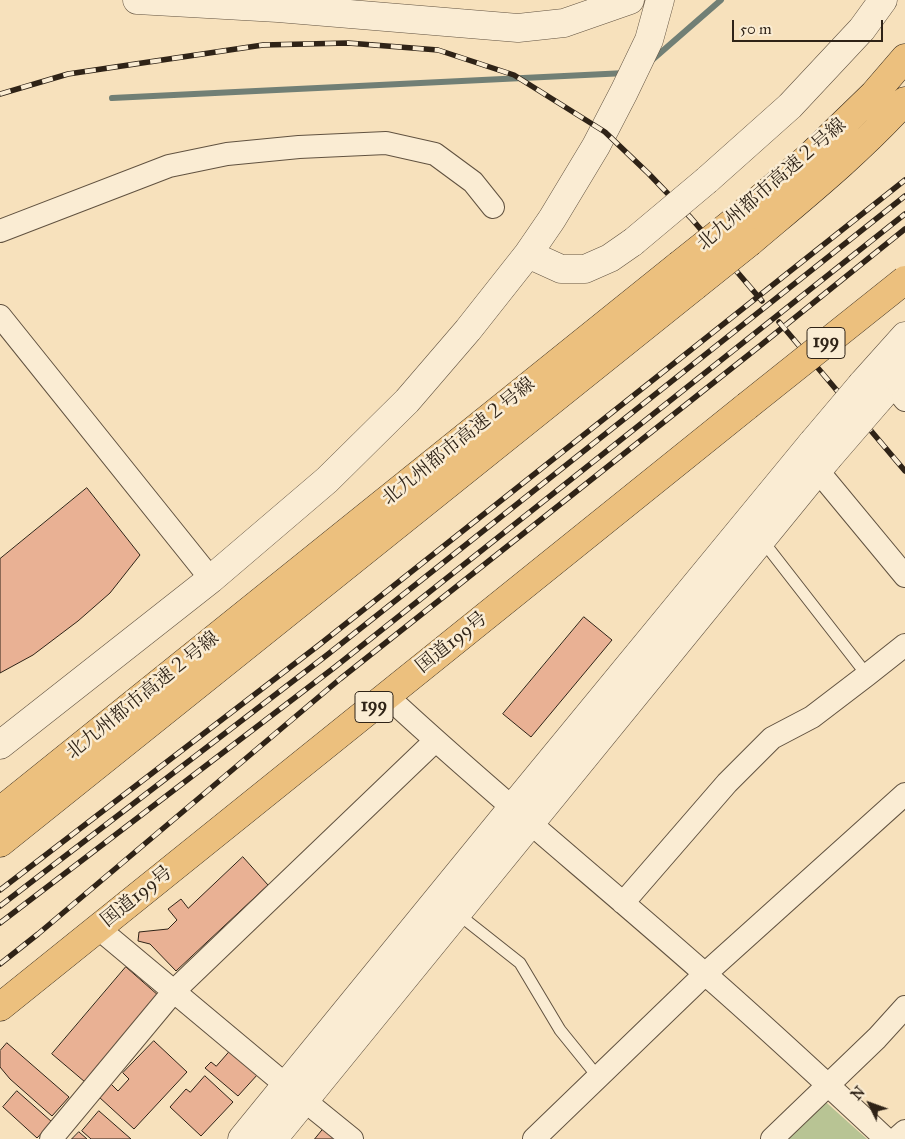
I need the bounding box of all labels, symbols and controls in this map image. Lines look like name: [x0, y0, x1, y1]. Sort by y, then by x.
scale bar: [735, 10, 886, 42]
text: 50 m: [740, 20, 772, 38]
street label: 北九州都市高速２号線: [693, 114, 851, 256]
road number: 199: [807, 328, 845, 358]
street label: 北九州都市高速２号線: [378, 373, 540, 511]
street label: 国道199号: [412, 607, 492, 679]
street label: 北九州都市高速２号線: [62, 627, 224, 765]
road number: 199: [355, 692, 393, 722]
street label: 国道199号: [97, 861, 177, 933]
north arrow: [845, 1079, 895, 1129]
text: N: [848, 1084, 869, 1104]

